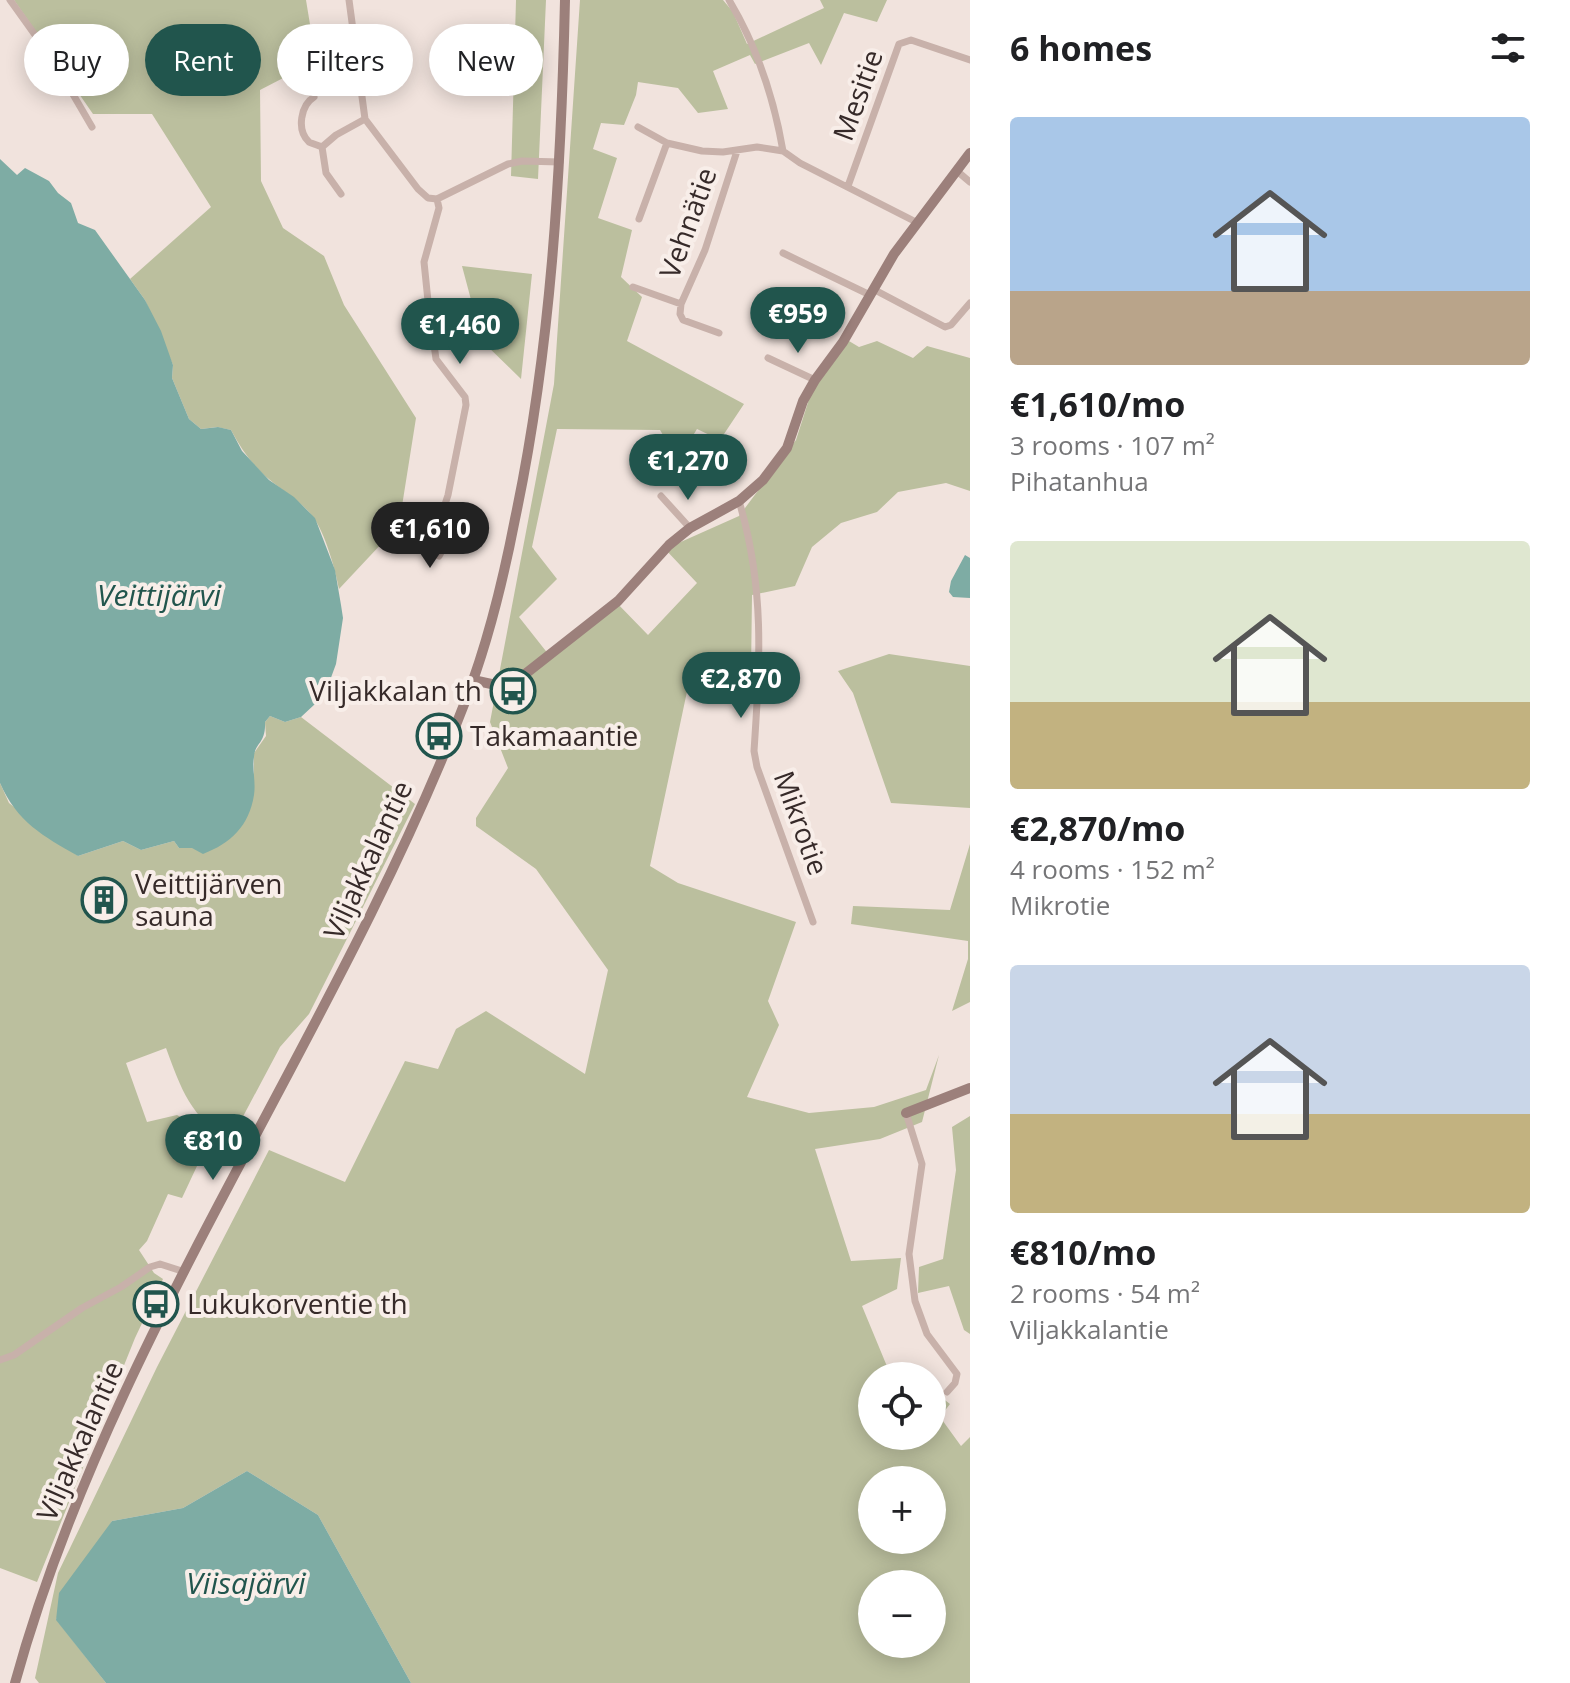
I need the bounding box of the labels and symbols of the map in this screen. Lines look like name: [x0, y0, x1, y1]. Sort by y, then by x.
street label: Mesitie: [823, 44, 891, 145]
street label: Vehnätie: [650, 162, 725, 283]
pin: €959: [751, 287, 845, 355]
pin: €1,460: [395, 298, 525, 366]
pin: €1,270: [623, 434, 753, 502]
pin: €1,610: [365, 502, 495, 570]
water label: Veittijärvi: [97, 574, 221, 615]
pin: €2,870: [676, 652, 806, 720]
bus stop icon: Viljakkalan th: [489, 667, 537, 715]
place label: Viljakkalan th: [309, 671, 482, 709]
bus stop icon: Takamaantie: [415, 712, 463, 760]
place label: Takamaantie: [470, 716, 638, 754]
street label: Mikrotie: [766, 765, 838, 880]
street label: Viljakkalantie: [314, 774, 420, 945]
place label: Veittijärven sauna: [135, 864, 282, 934]
building icon: Veittijärven sauna: [80, 876, 128, 924]
pin: €810: [166, 1114, 260, 1182]
bus stop icon: Lukukorventie th: [132, 1280, 180, 1328]
place label: Lukukorventie th: [187, 1284, 408, 1322]
street label: Viljakkalantie: [27, 1355, 131, 1526]
water label: Viisajärvi: [186, 1562, 306, 1603]

